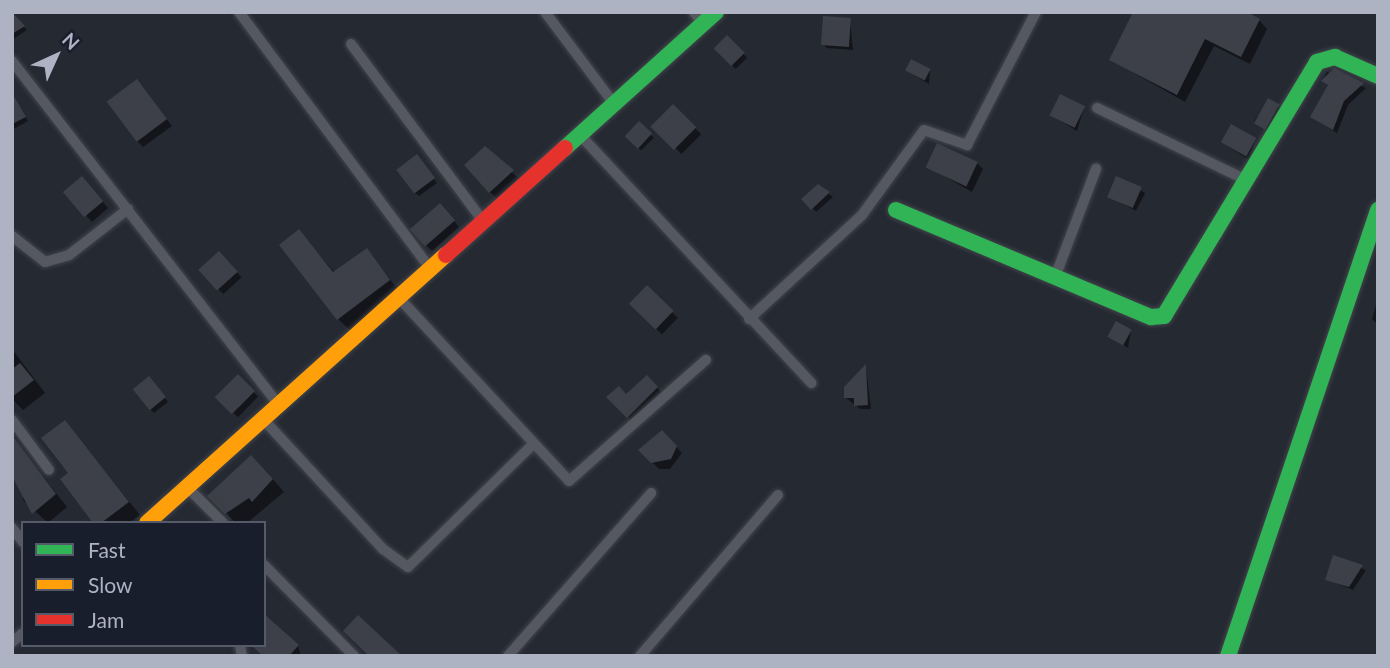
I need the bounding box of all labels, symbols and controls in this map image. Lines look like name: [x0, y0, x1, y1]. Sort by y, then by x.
north arrow: [21, 21, 91, 91]
text: N: [58, 27, 85, 54]
legend: [21, 521, 266, 647]
text: Fast: [88, 537, 125, 562]
text: Slow: [88, 572, 132, 597]
text: Jam: [88, 607, 124, 632]

